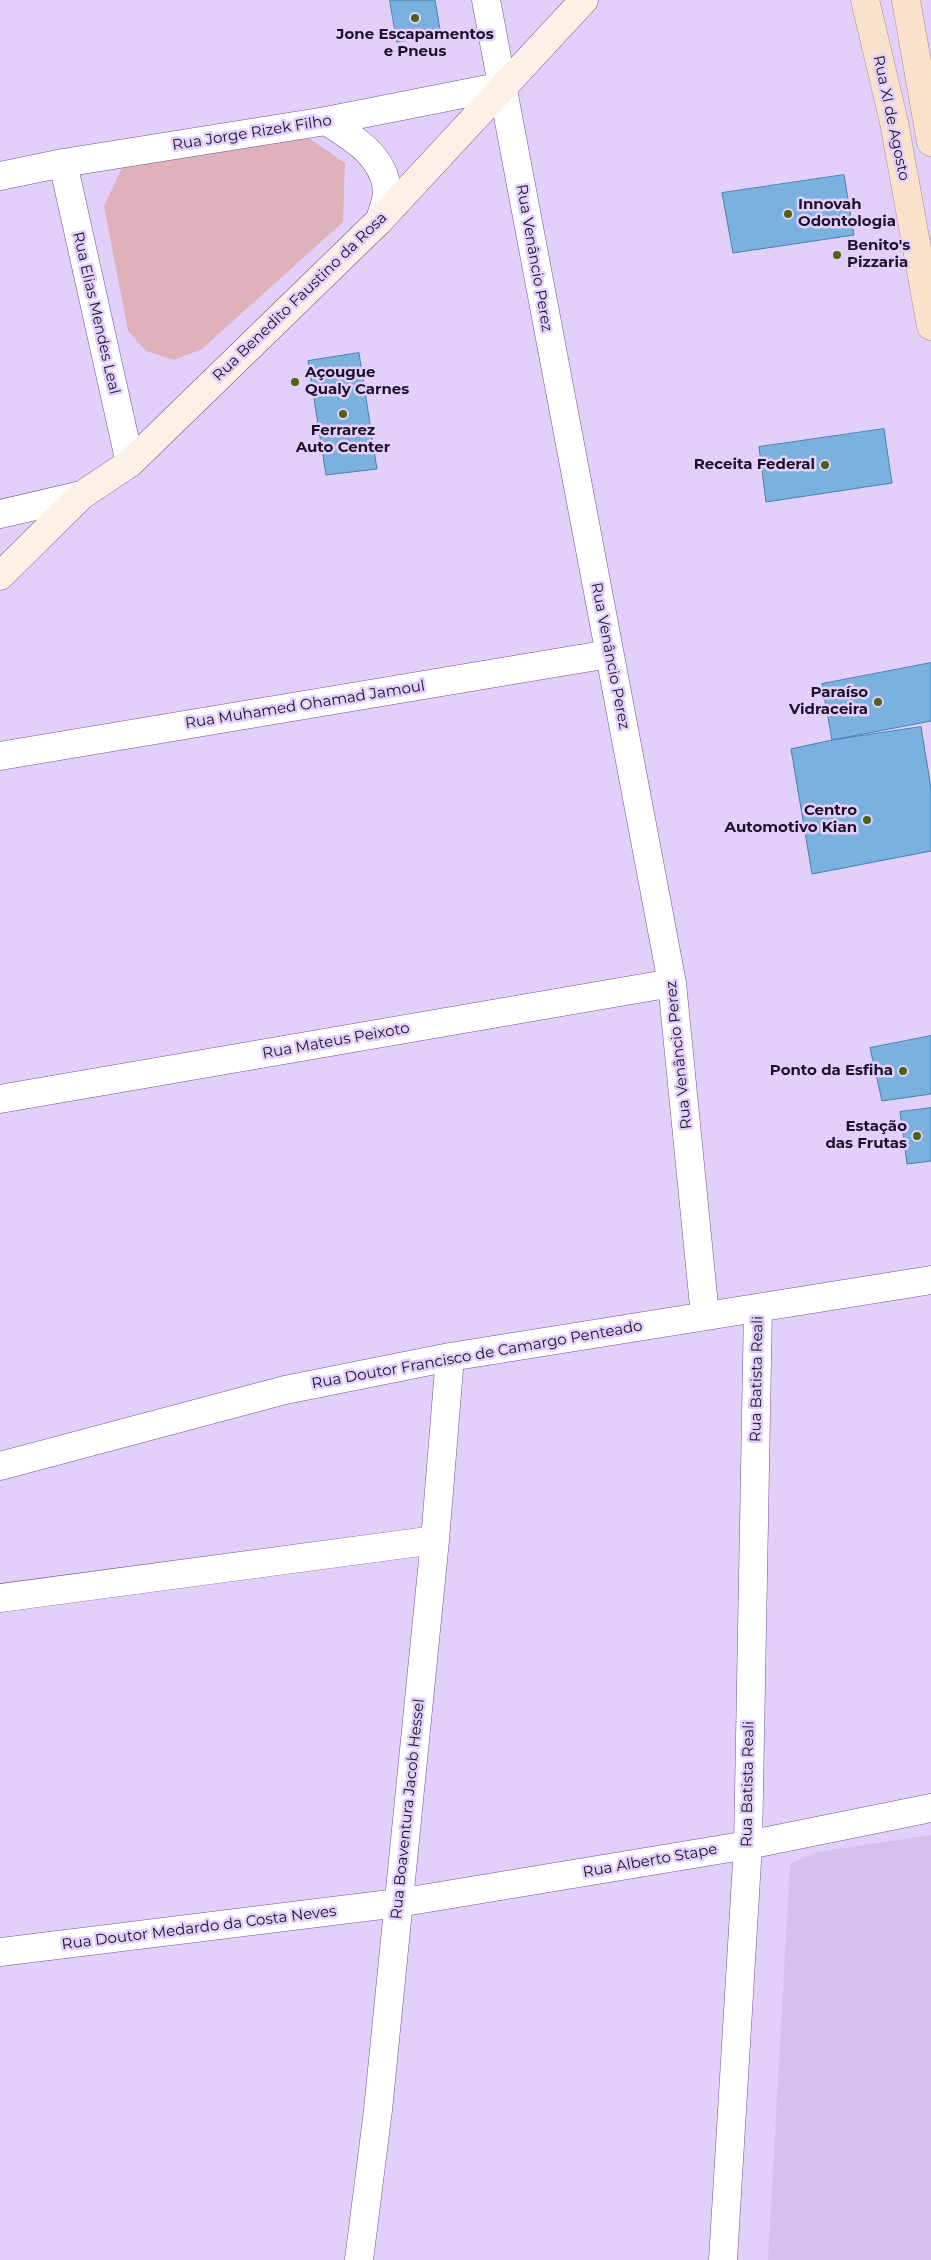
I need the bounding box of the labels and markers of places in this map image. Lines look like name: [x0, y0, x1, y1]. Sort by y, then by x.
marker: Jone Escapamentos e Pneus: [409, 12, 421, 24]
place label: Jone Escapamentos e Pneus: [336, 26, 494, 61]
place label: Innovah Odontologia: [798, 196, 896, 231]
marker: Innovah Odontologia: [782, 208, 794, 220]
place label: Benito's Pizzaria: [847, 237, 910, 272]
marker: Benito's Pizzaria: [831, 249, 843, 261]
place label: Açougue Qualy Carnes: [305, 364, 409, 399]
marker: Açougue Qualy Carnes: [289, 376, 301, 388]
marker: Ferrarez Auto Center: [337, 408, 349, 420]
place label: Ferrarez Auto Center: [296, 422, 390, 457]
place label: Receita Federal: [694, 456, 815, 474]
marker: Receita Federal: [819, 459, 831, 471]
place label: Paraíso Vidraceira: [789, 684, 868, 719]
marker: Paraíso Vidraceira: [872, 696, 884, 708]
place label: Centro Automotivo Kian: [725, 802, 857, 837]
marker: Centro Automotivo Kian: [861, 814, 873, 826]
place label: Ponto da Esfiha: [770, 1062, 893, 1080]
marker: Ponto da Esfiha: [897, 1065, 909, 1077]
place label: Estação das Frutas: [825, 1118, 907, 1153]
marker: Estação das Frutas: [911, 1130, 923, 1142]

